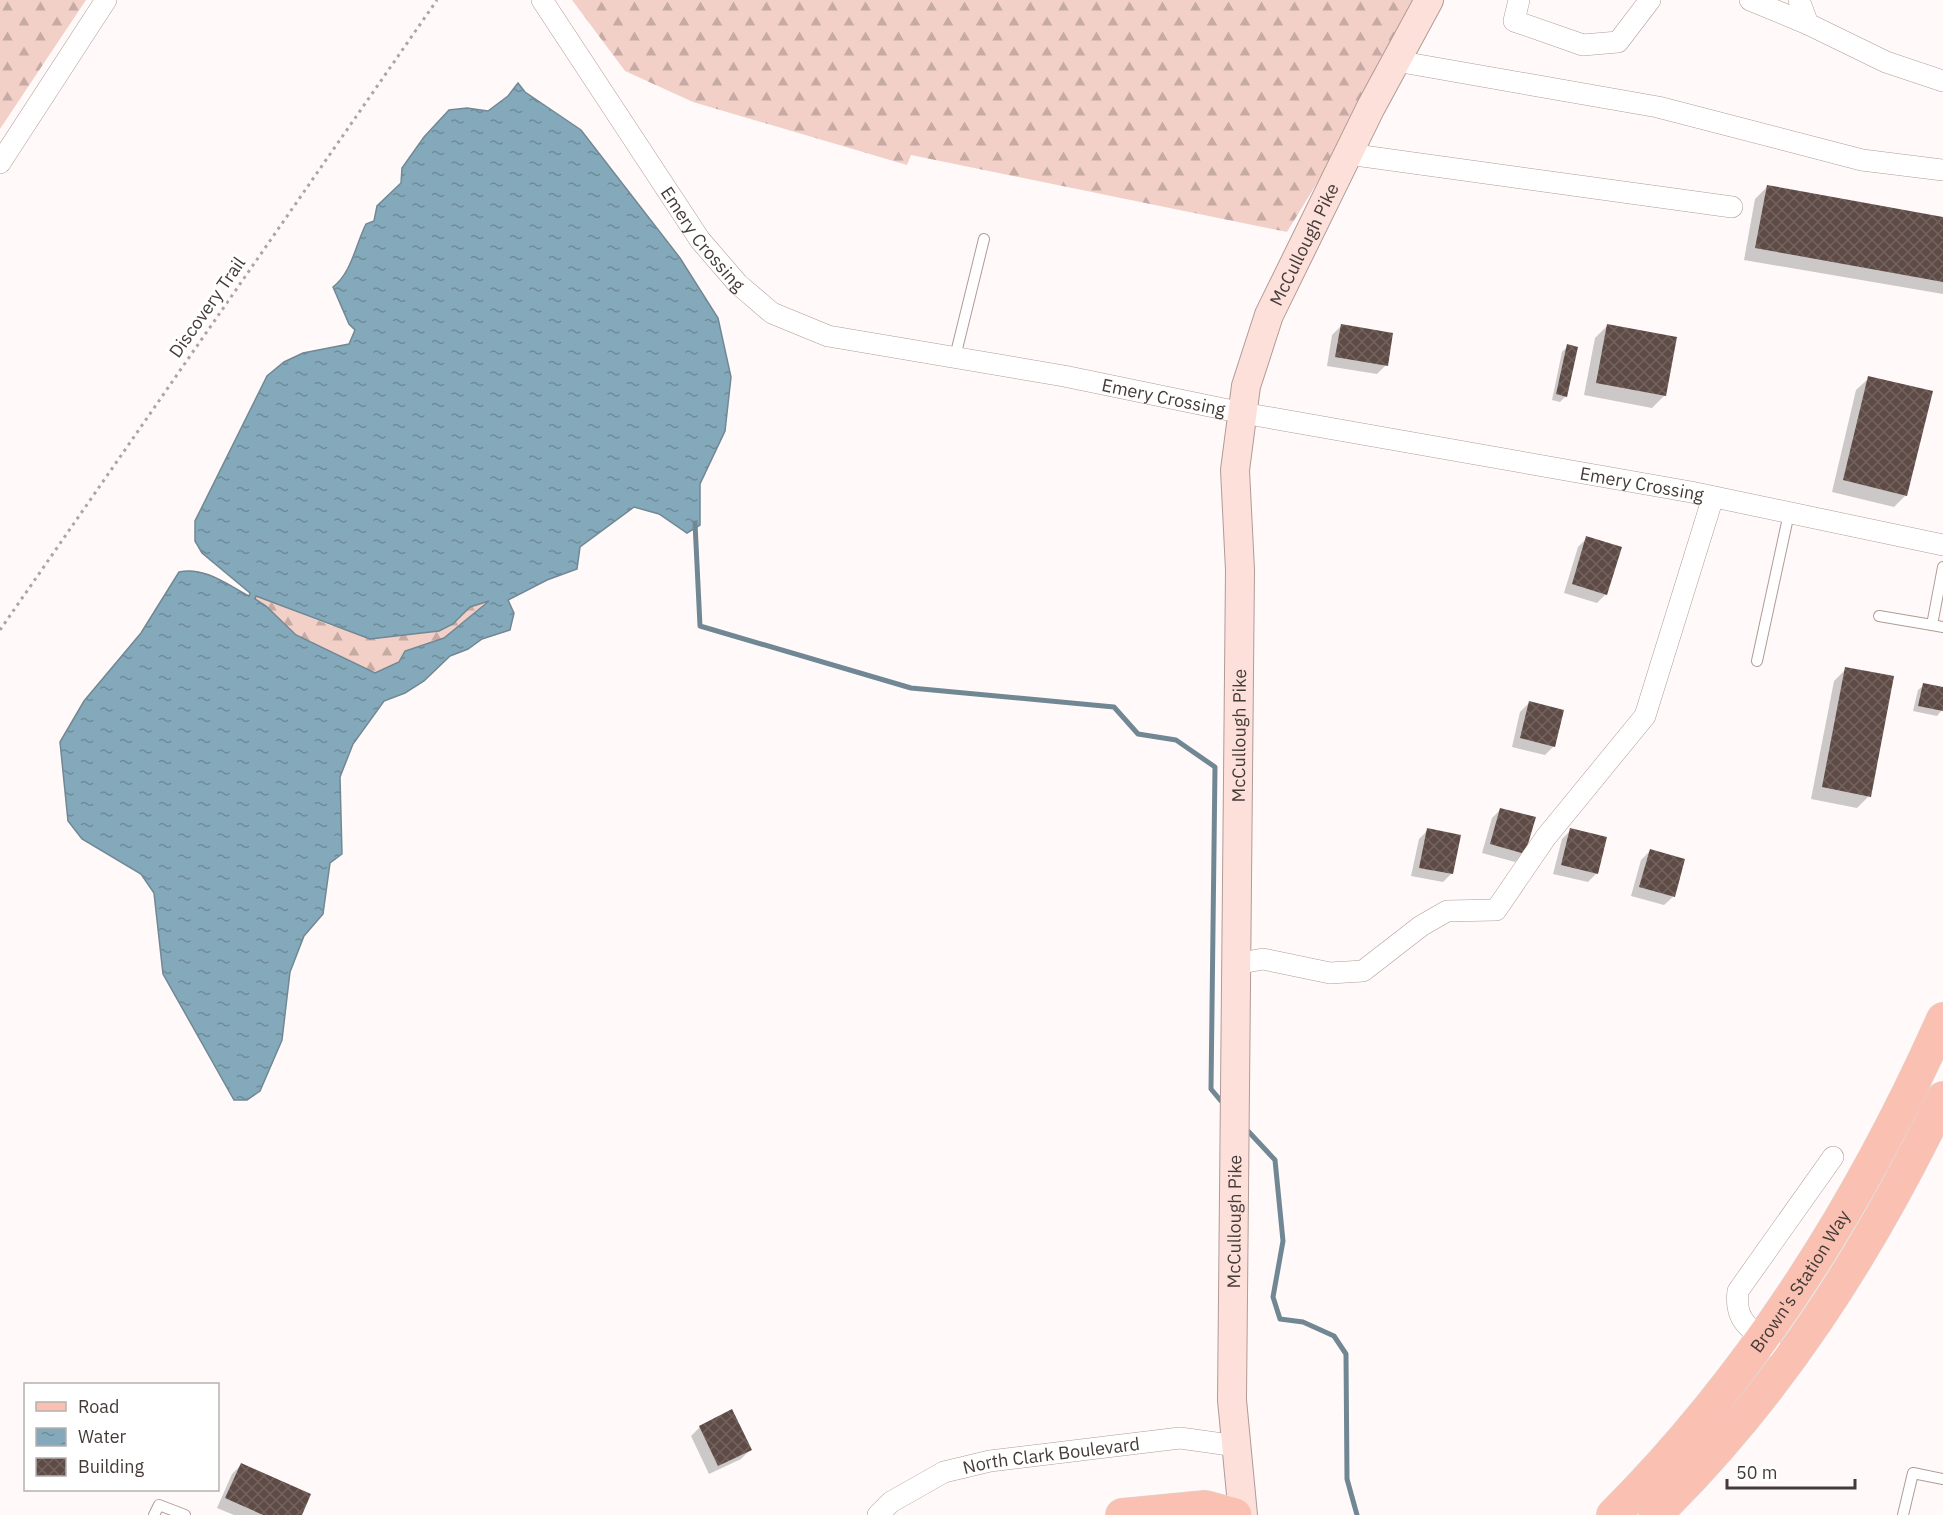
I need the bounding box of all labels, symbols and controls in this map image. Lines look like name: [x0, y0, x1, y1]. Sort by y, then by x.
street label: McCullough Pike: [1264, 179, 1344, 309]
street label: Emery Crossing: [656, 182, 750, 297]
street label: Discovery Trail: [164, 252, 250, 362]
street label: Emery Crossing: [1100, 373, 1228, 421]
street label: Emery Crossing: [1578, 461, 1707, 506]
street label: McCullough Pike: [1226, 669, 1251, 802]
street label: McCullough Pike: [1222, 1154, 1246, 1288]
street label: Brown's Station Way: [1744, 1205, 1854, 1357]
legend: [24, 1383, 219, 1491]
text: Road: [78, 1395, 119, 1418]
text: Water: [78, 1425, 127, 1448]
street label: North Clark Boulevard: [960, 1431, 1141, 1479]
scale bar: [1727, 1452, 1854, 1490]
text: Building: [78, 1455, 145, 1478]
text: 50 m: [1736, 1461, 1778, 1484]

